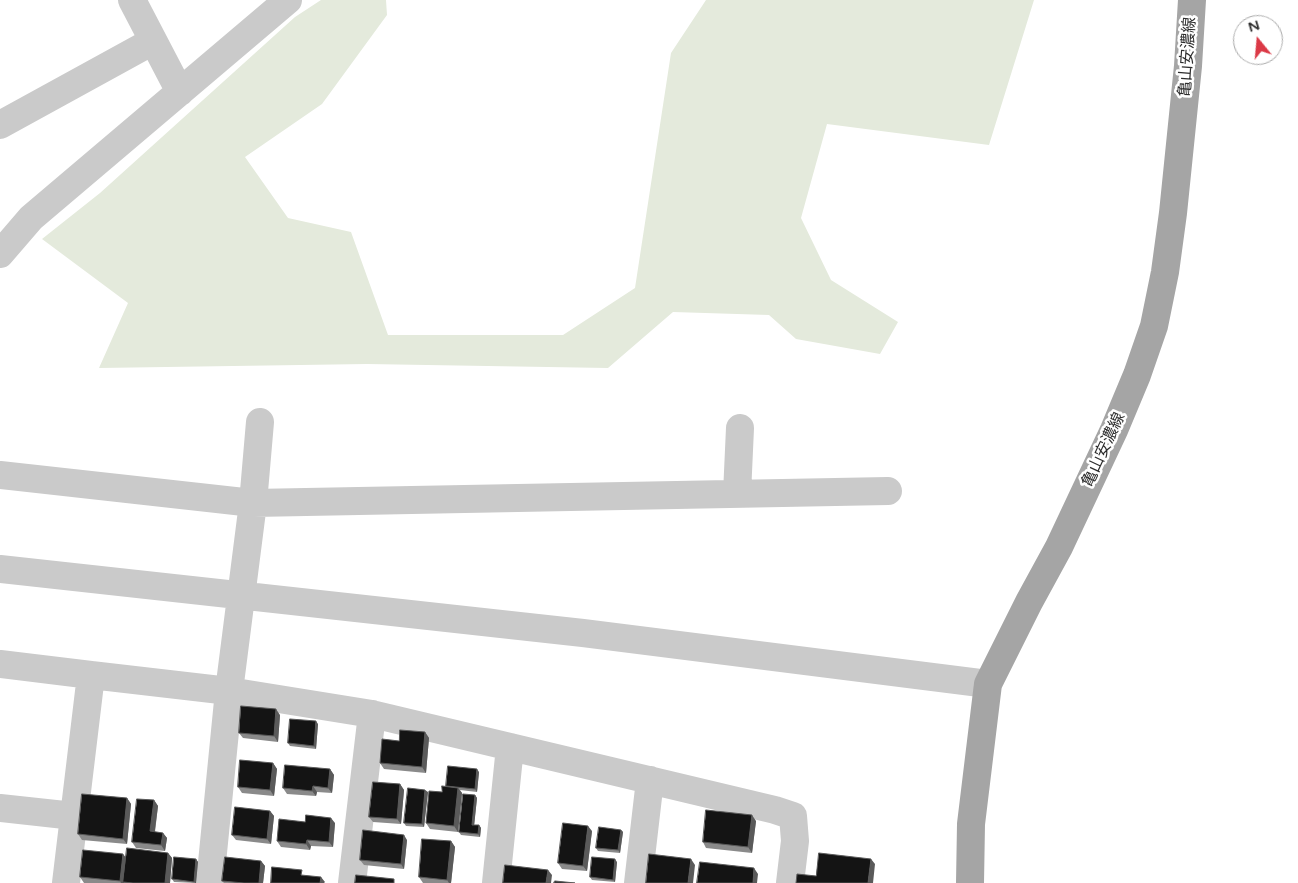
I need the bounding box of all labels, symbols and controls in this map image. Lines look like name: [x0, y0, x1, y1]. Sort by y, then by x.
north arrow: [1233, 15, 1283, 65]
street label: 亀山安濃線: [1176, 16, 1200, 98]
text: N: [1246, 16, 1262, 36]
street label: 亀山安濃線: [1078, 410, 1130, 490]

